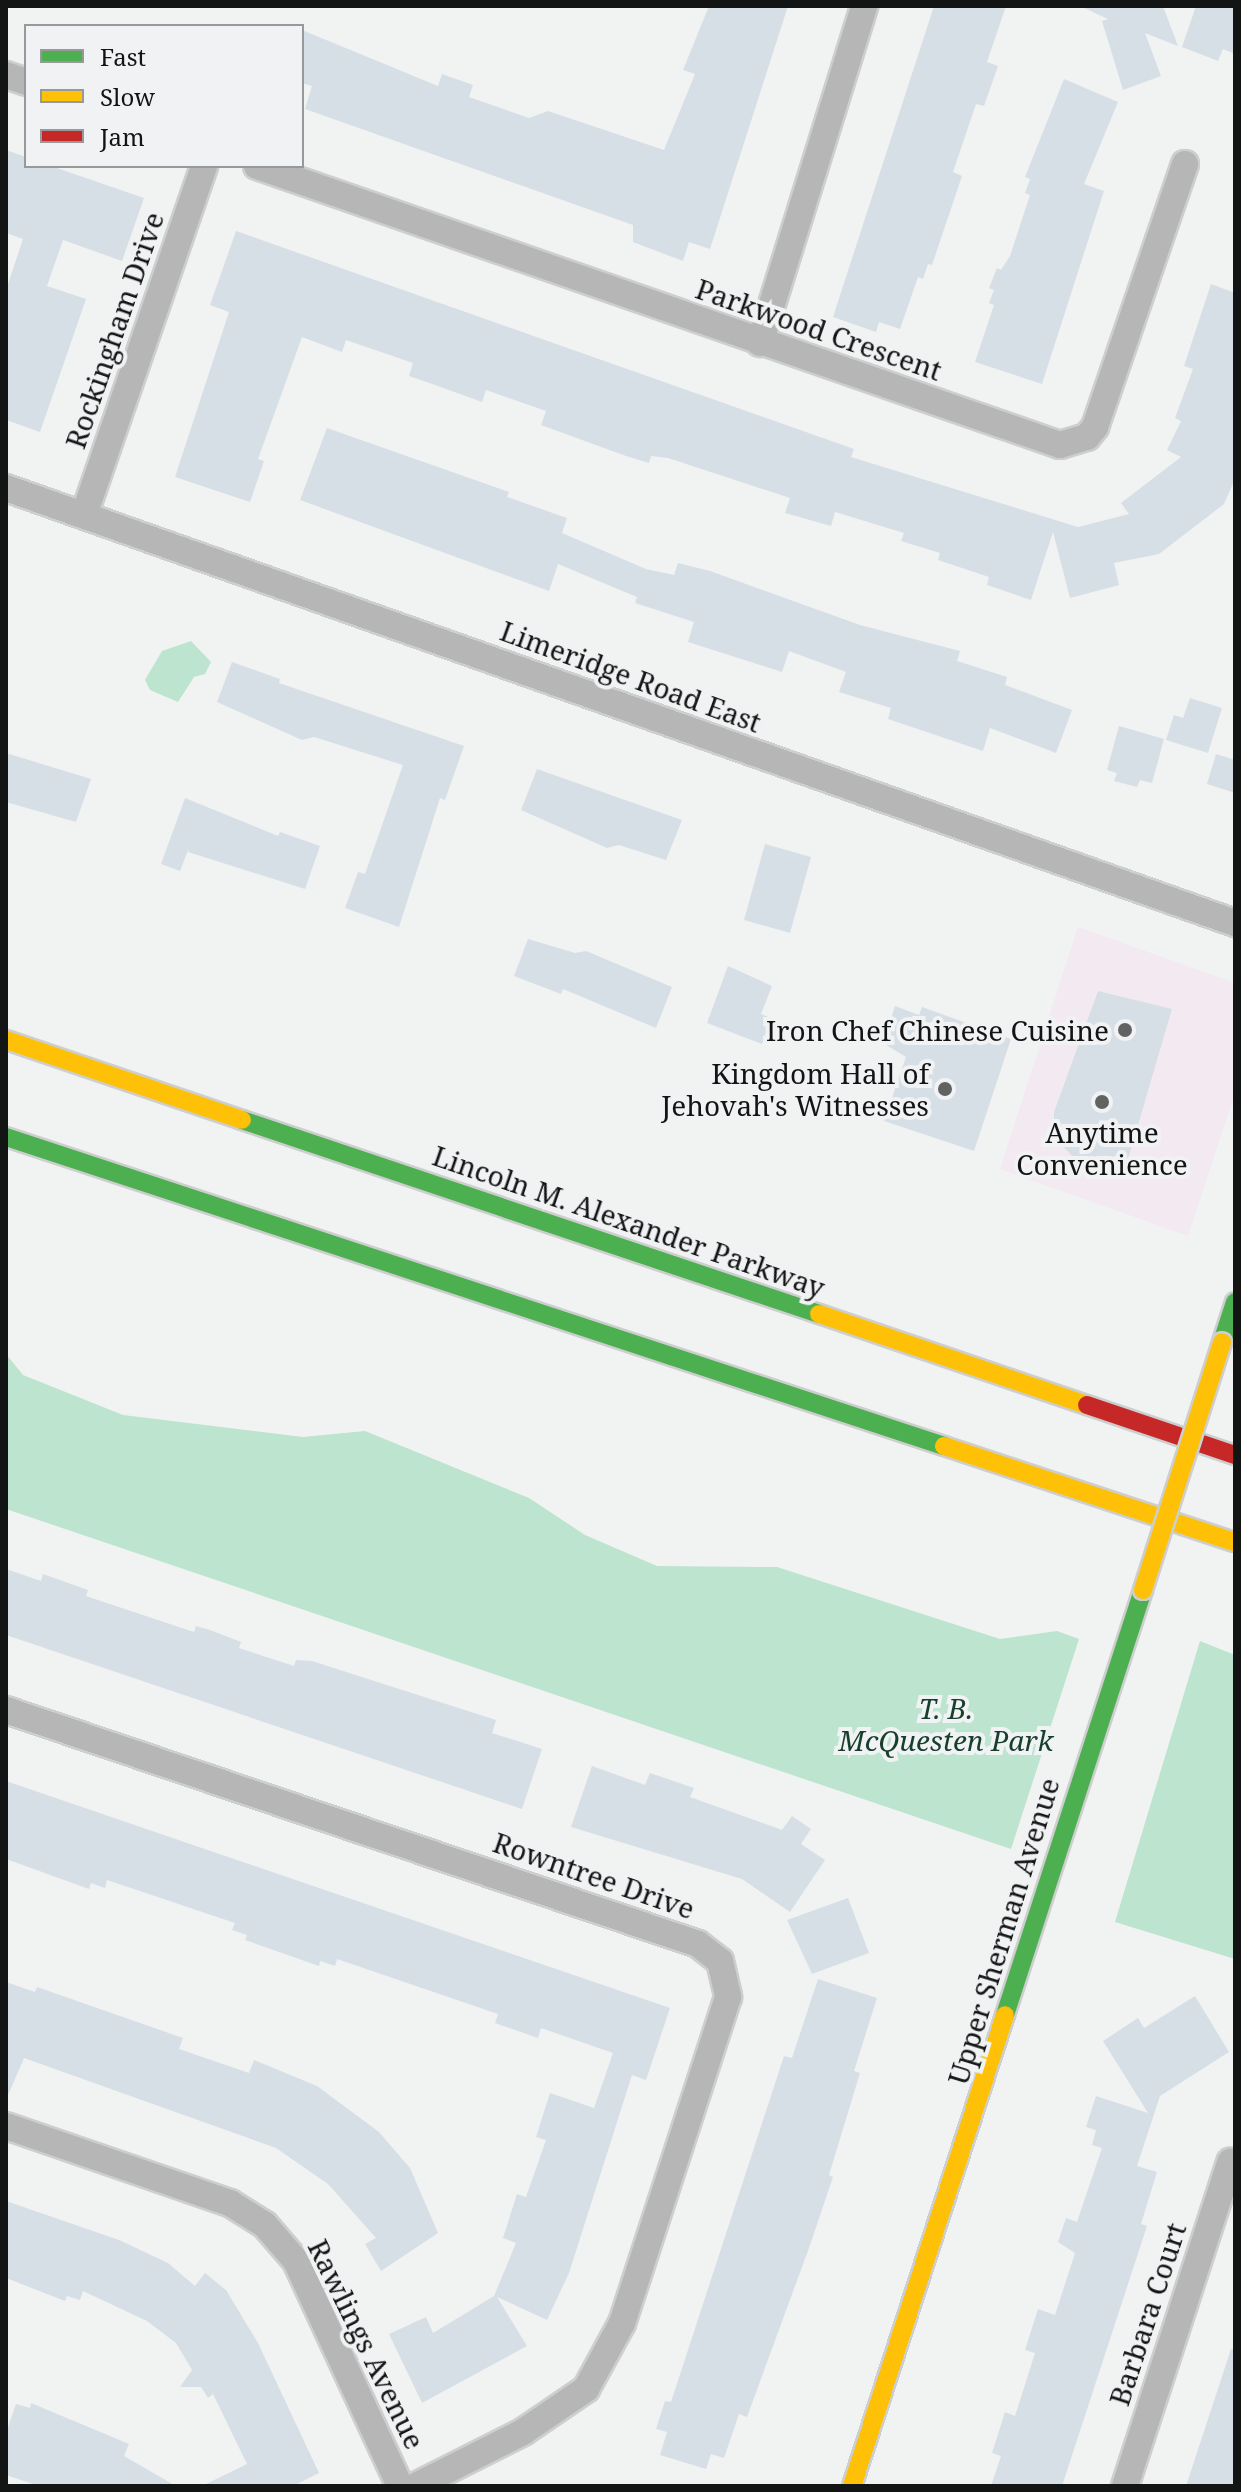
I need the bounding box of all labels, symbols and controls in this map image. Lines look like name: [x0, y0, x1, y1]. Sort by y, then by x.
legend: [24, 24, 304, 168]
text: Fast: [100, 40, 146, 73]
text: Slow: [100, 80, 155, 113]
text: Jam: [100, 120, 145, 153]
street label: Rockingham Drive: [58, 207, 170, 453]
street label: Parkwood Crescent: [692, 271, 946, 387]
street label: Limeridge Road East: [496, 613, 766, 739]
place label: Iron Chef Chinese Cuisine: [766, 1013, 1109, 1047]
marker: Iron Chef Chinese Cuisine: [1116, 1021, 1134, 1039]
place label: Kingdom Hall of Jehovah's Witnesses: [661, 1056, 929, 1122]
marker: Kingdom Hall of Jehovah's Witnesses: [936, 1080, 954, 1098]
marker: Anytime Convenience: [1093, 1093, 1111, 1111]
place label: Anytime Convenience: [1016, 1115, 1188, 1181]
street label: Lincoln M. Alexander Parkway: [429, 1138, 829, 1304]
park label: T. B. McQuesten Park: [838, 1691, 1054, 1757]
street label: Upper Sherman Avenue: [940, 1774, 1066, 2088]
street label: Rowntree Drive: [489, 1825, 699, 1925]
street label: Barbara Court: [1102, 2218, 1192, 2410]
street label: Rawlings Avenue: [302, 2234, 432, 2454]

